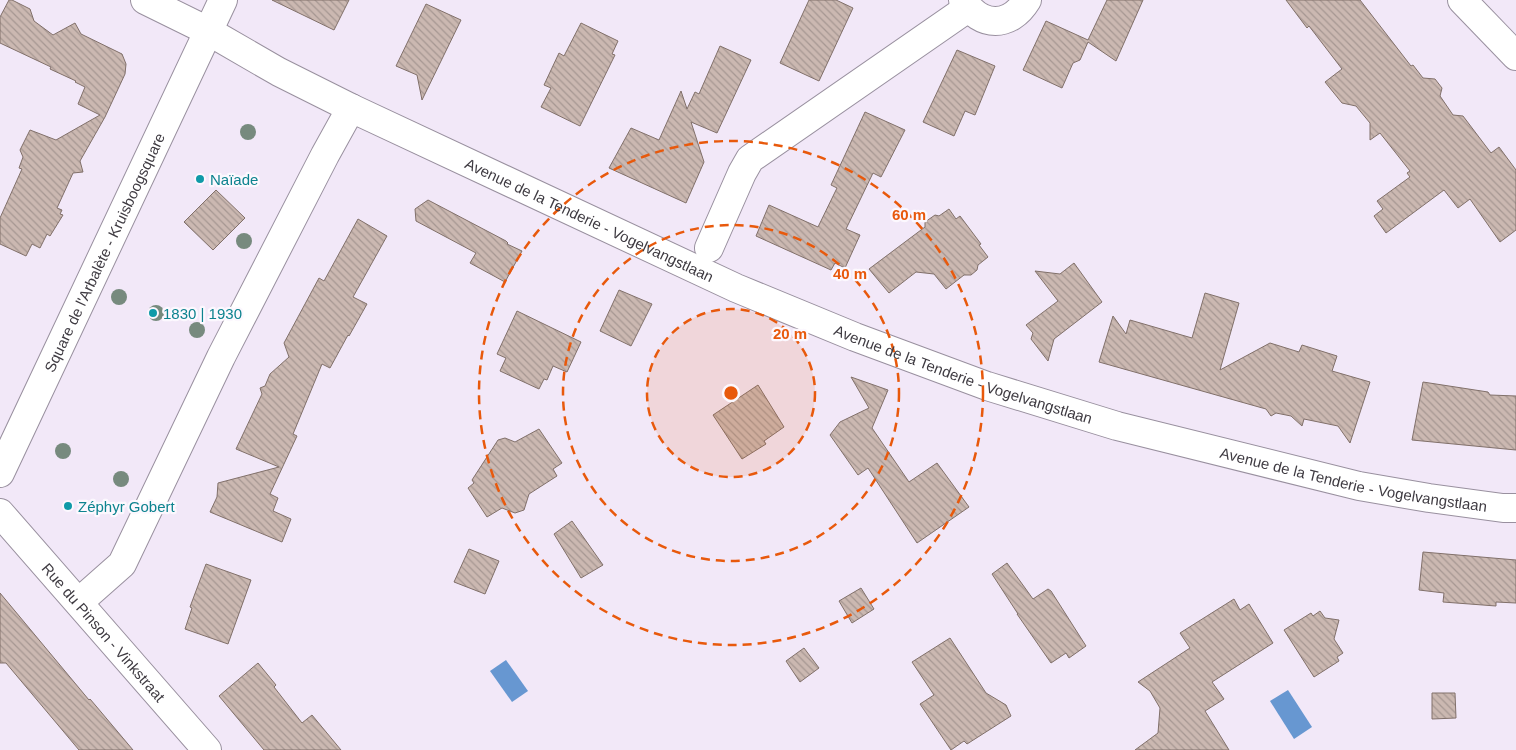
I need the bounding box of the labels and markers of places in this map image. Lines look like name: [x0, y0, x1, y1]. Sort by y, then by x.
place label: Naïade: [210, 171, 258, 188]
marker: Naïade: [194, 173, 206, 185]
place label: 1830 | 1930: [163, 305, 242, 322]
marker: 1830 | 1930: [147, 307, 159, 319]
centre of rings: [722, 384, 740, 402]
place label: Zéphyr Gobert: [78, 498, 176, 515]
marker: Zéphyr Gobert: [62, 500, 74, 512]

